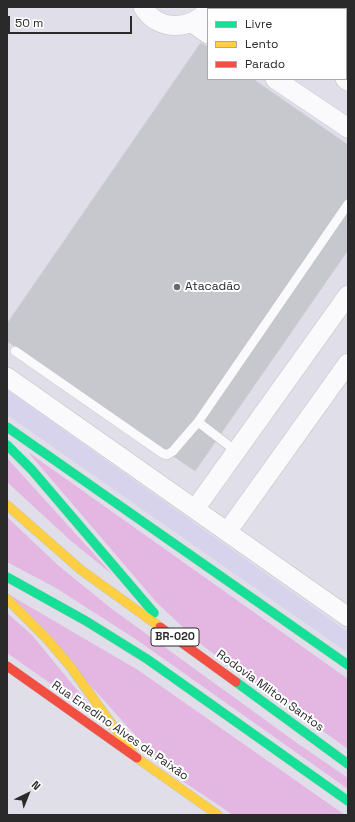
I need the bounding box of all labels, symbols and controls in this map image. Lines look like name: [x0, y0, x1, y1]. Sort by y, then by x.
scale bar: [10, 8, 134, 34]
legend: [207, 8, 347, 80]
text: 50 m: [15, 15, 43, 31]
text: Livre: [245, 16, 272, 32]
text: Lento: [245, 36, 279, 52]
text: Parado: [245, 56, 285, 72]
place label: Atacadão: [185, 280, 240, 294]
marker: Atacadão: [172, 282, 182, 292]
road number: BR-020: [151, 628, 199, 646]
street label: Rodovia Milton Santos: [214, 647, 326, 735]
street label: Rua Enedino Alves da Paixão: [49, 678, 191, 784]
north arrow: [8, 774, 48, 814]
text: N: [29, 778, 44, 793]

